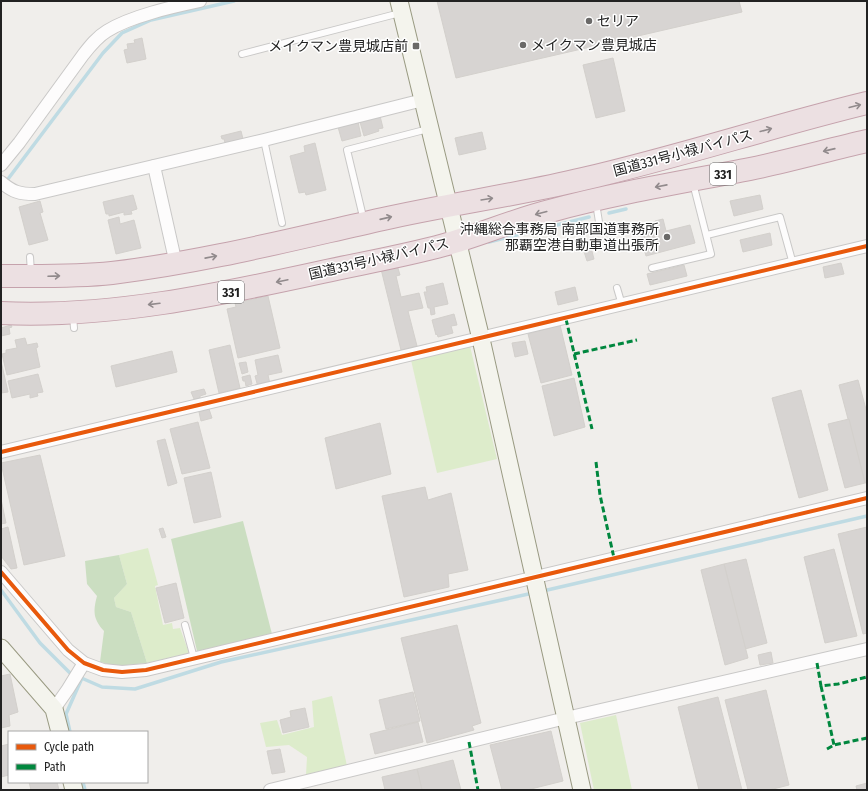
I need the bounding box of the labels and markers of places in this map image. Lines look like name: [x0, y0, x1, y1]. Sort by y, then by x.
place label: セリア: [597, 13, 639, 30]
marker: セリア: [584, 16, 594, 26]
place label: メイクマン豊見城店: [531, 37, 657, 54]
place label: メイクマン豊見城店前: [268, 38, 408, 55]
marker: メイクマン豊見城店: [518, 40, 528, 50]
marker: メイクマン豊見城店前: [411, 41, 421, 51]
place label: 沖縄総合事務局 南部国道事務所 那覇空港自動車道出張所: [460, 221, 659, 254]
marker: 沖縄総合事務局 南部国道事務所 那覇空港自動車道出張所: [662, 232, 672, 242]

